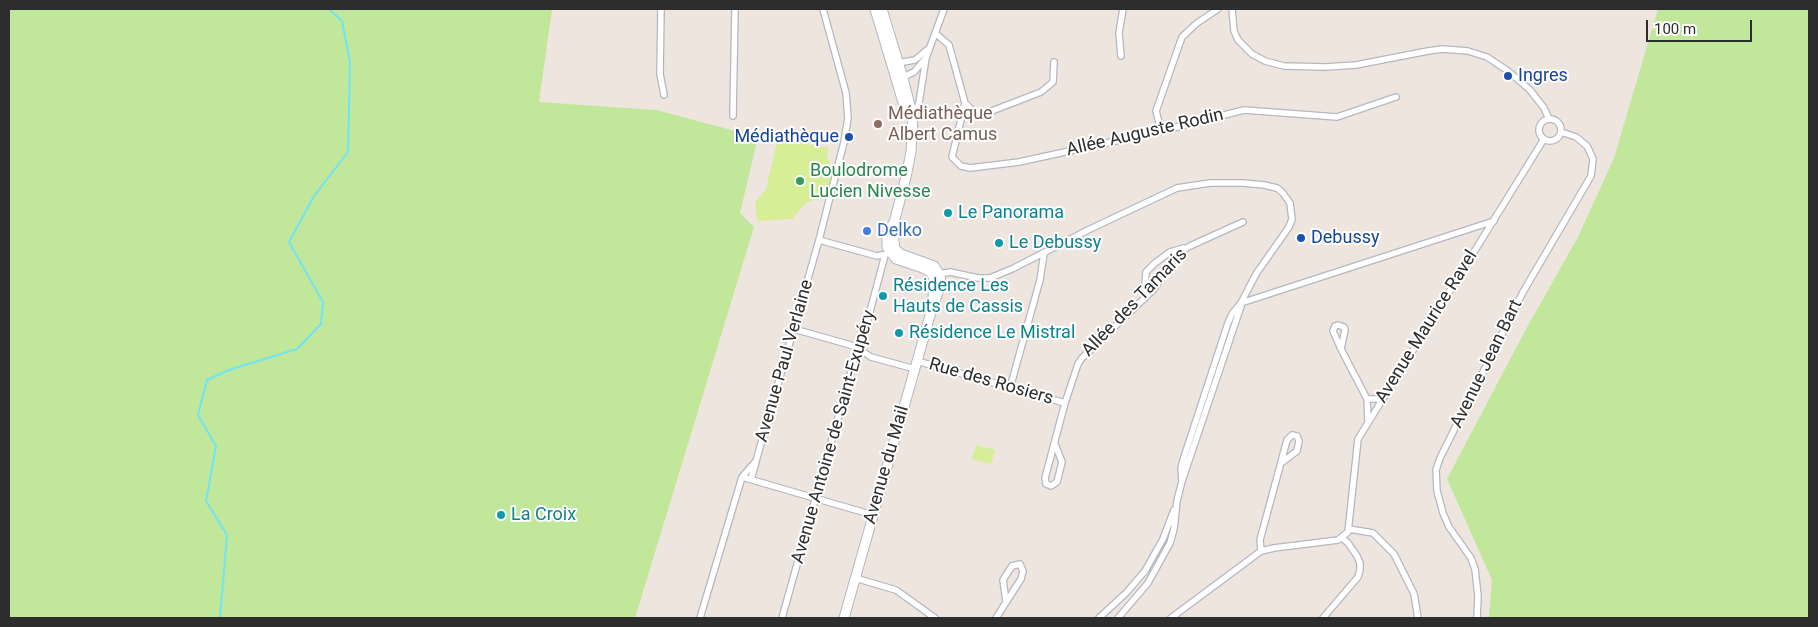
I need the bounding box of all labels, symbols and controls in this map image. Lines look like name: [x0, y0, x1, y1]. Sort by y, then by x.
scale bar: [1648, 10, 1754, 42]
text: 100 m: [1654, 20, 1696, 38]
place label: Ingres: [1518, 65, 1568, 87]
marker: Ingres: [1502, 70, 1514, 82]
place label: Médiathèque Albert Camus: [888, 103, 997, 146]
street label: Allée Auguste Rodin: [1064, 104, 1226, 162]
marker: Médiathèque Albert Camus: [872, 118, 884, 130]
place label: Médiathèque: [734, 126, 839, 148]
marker: Médiathèque: [843, 131, 855, 143]
place label: Boulodrome Lucien Nivesse: [810, 160, 930, 202]
marker: Boulodrome Lucien Nivesse: [794, 175, 806, 187]
place label: Le Panorama: [958, 202, 1064, 224]
marker: Le Panorama: [942, 207, 954, 219]
place label: Delko: [877, 220, 922, 242]
marker: Delko: [861, 225, 873, 237]
place label: Debussy: [1311, 227, 1379, 249]
place label: Le Debussy: [1009, 232, 1101, 254]
marker: Debussy: [1295, 232, 1307, 244]
marker: Le Debussy: [993, 237, 1005, 249]
street label: Allée des Tamaris: [1078, 244, 1192, 362]
street label: Avenue Maurice Ravel: [1371, 247, 1483, 407]
place label: Résidence Les Hauts de Cassis: [893, 275, 1023, 318]
street label: Avenue Paul Verlaine: [751, 277, 819, 445]
marker: Résidence Les Hauts de Cassis: [877, 290, 889, 302]
street label: Avenue Jean Bart: [1447, 296, 1527, 432]
street label: Avenue Antoine de Saint-Exupéry: [787, 308, 881, 566]
place label: Résidence Le Mistral: [909, 322, 1075, 344]
marker: Résidence Le Mistral: [893, 327, 905, 339]
street label: Rue des Rosiers: [926, 354, 1056, 410]
street label: Avenue du Mail: [860, 403, 914, 527]
place label: La Croix: [511, 504, 576, 526]
marker: La Croix: [495, 509, 507, 521]

